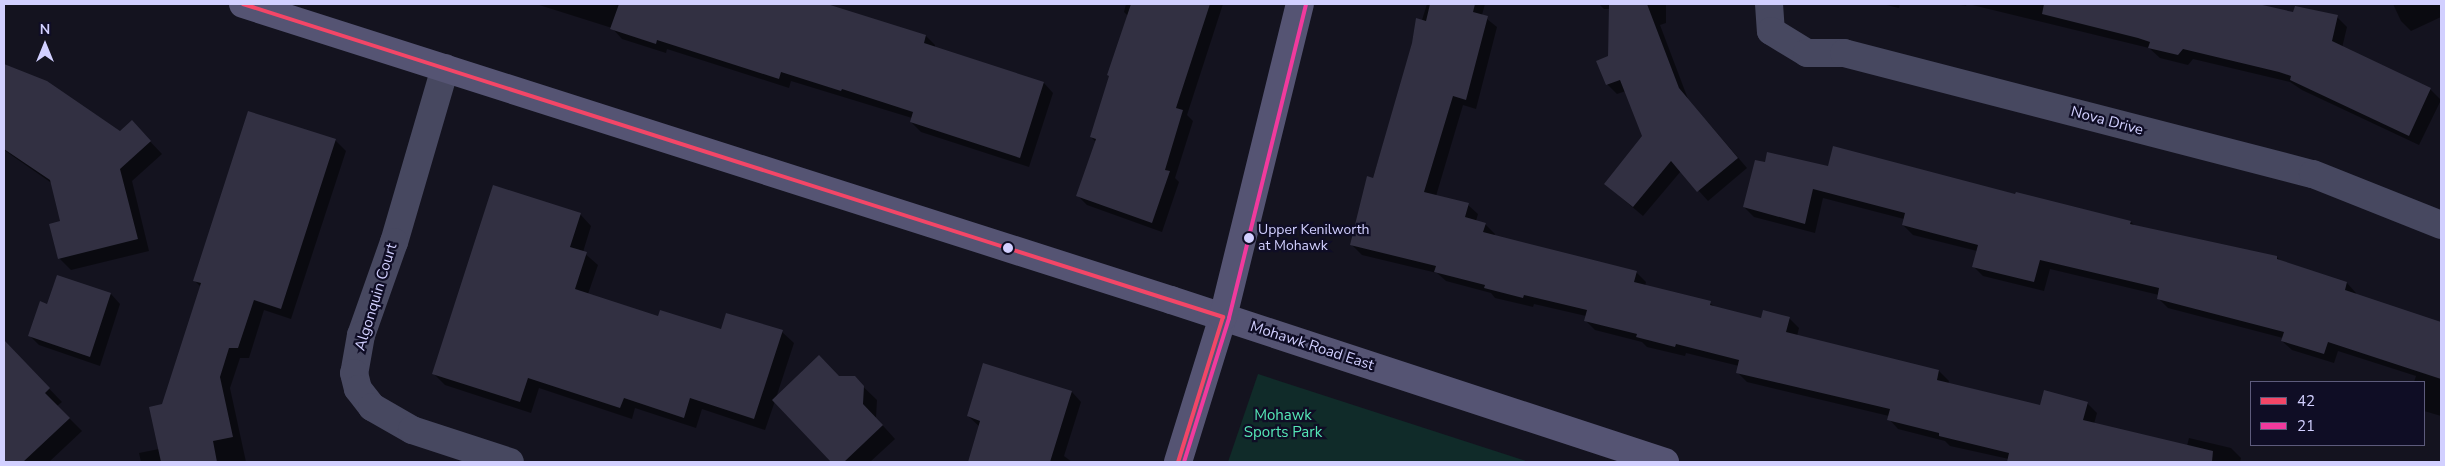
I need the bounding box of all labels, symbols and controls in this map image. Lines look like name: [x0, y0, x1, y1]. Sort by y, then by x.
north arrow: [20, 20, 70, 70]
text: N: [40, 20, 50, 39]
street label: Nova Drive: [2069, 103, 2145, 139]
place label: Upper Kenilworth at Mohawk: [1258, 222, 1369, 254]
marker: Upper Kenilworth at Mohawk: [1244, 233, 1254, 243]
street label: Algonquin Court: [351, 241, 401, 353]
unlabelled marker: [1003, 243, 1013, 253]
street label: Mohawk Road East: [1248, 317, 1376, 375]
legend: [2250, 381, 2425, 446]
text: 42: [2297, 391, 2315, 411]
park label: Mohawk Sports Park: [1244, 406, 1322, 441]
text: 21: [2297, 416, 2315, 436]

